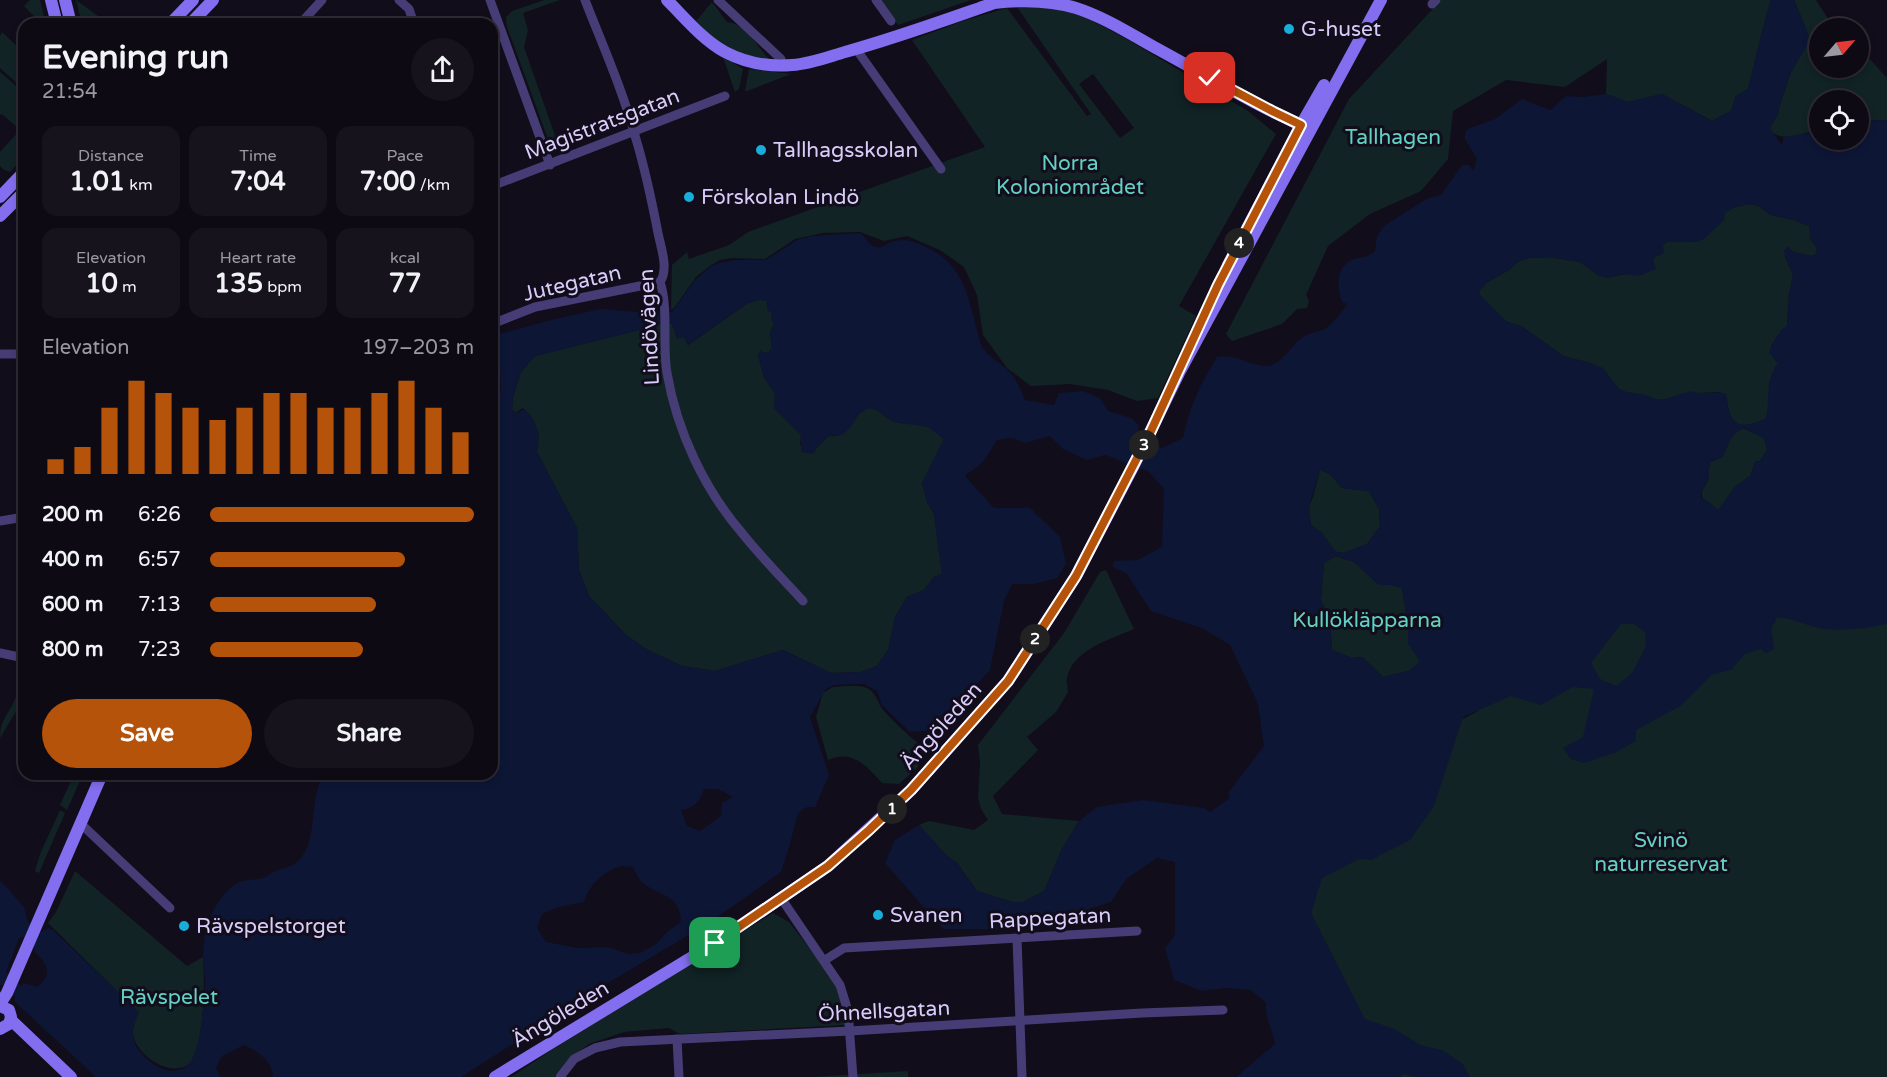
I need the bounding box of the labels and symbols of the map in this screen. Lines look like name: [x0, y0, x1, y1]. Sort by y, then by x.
place label: G-huset: [1301, 17, 1381, 42]
north arrow: [1809, 18, 1869, 78]
marker: G-huset: [1282, 22, 1296, 36]
pin: [1184, 52, 1235, 103]
street label: Magistratsgatan: [521, 83, 683, 165]
park label: Tallhagen: [1345, 125, 1441, 150]
place label: Tallhagsskolan: [773, 138, 918, 163]
marker: Tallhagsskolan: [754, 143, 768, 157]
park label: Norra Koloniområdet: [996, 151, 1144, 200]
place label: Förskolan Lindö: [701, 185, 859, 210]
marker: Förskolan Lindö: [682, 190, 696, 204]
pin: 4: [1224, 228, 1254, 258]
street label: Jutegatan: [521, 260, 624, 307]
street label: Lindövägen: [634, 268, 665, 386]
pin: 3: [1129, 430, 1159, 460]
park label: Kullökläpparna: [1292, 608, 1442, 633]
pin: 2: [1020, 624, 1050, 654]
street label: Ängöleden: [895, 677, 987, 775]
pin: 1: [877, 794, 907, 824]
park label: Svinö naturreservat: [1594, 828, 1728, 877]
place label: Svanen: [890, 903, 963, 928]
street label: Rappegatan: [988, 903, 1112, 934]
marker: Svanen: [871, 908, 885, 922]
place label: Rävspelstorget: [196, 914, 346, 939]
pin: [689, 917, 740, 968]
marker: Rävspelstorget: [177, 919, 191, 933]
street label: Ängöleden: [507, 976, 614, 1053]
park label: Rävspelet: [120, 985, 218, 1010]
street label: Öhnellsgatan: [817, 996, 951, 1027]

